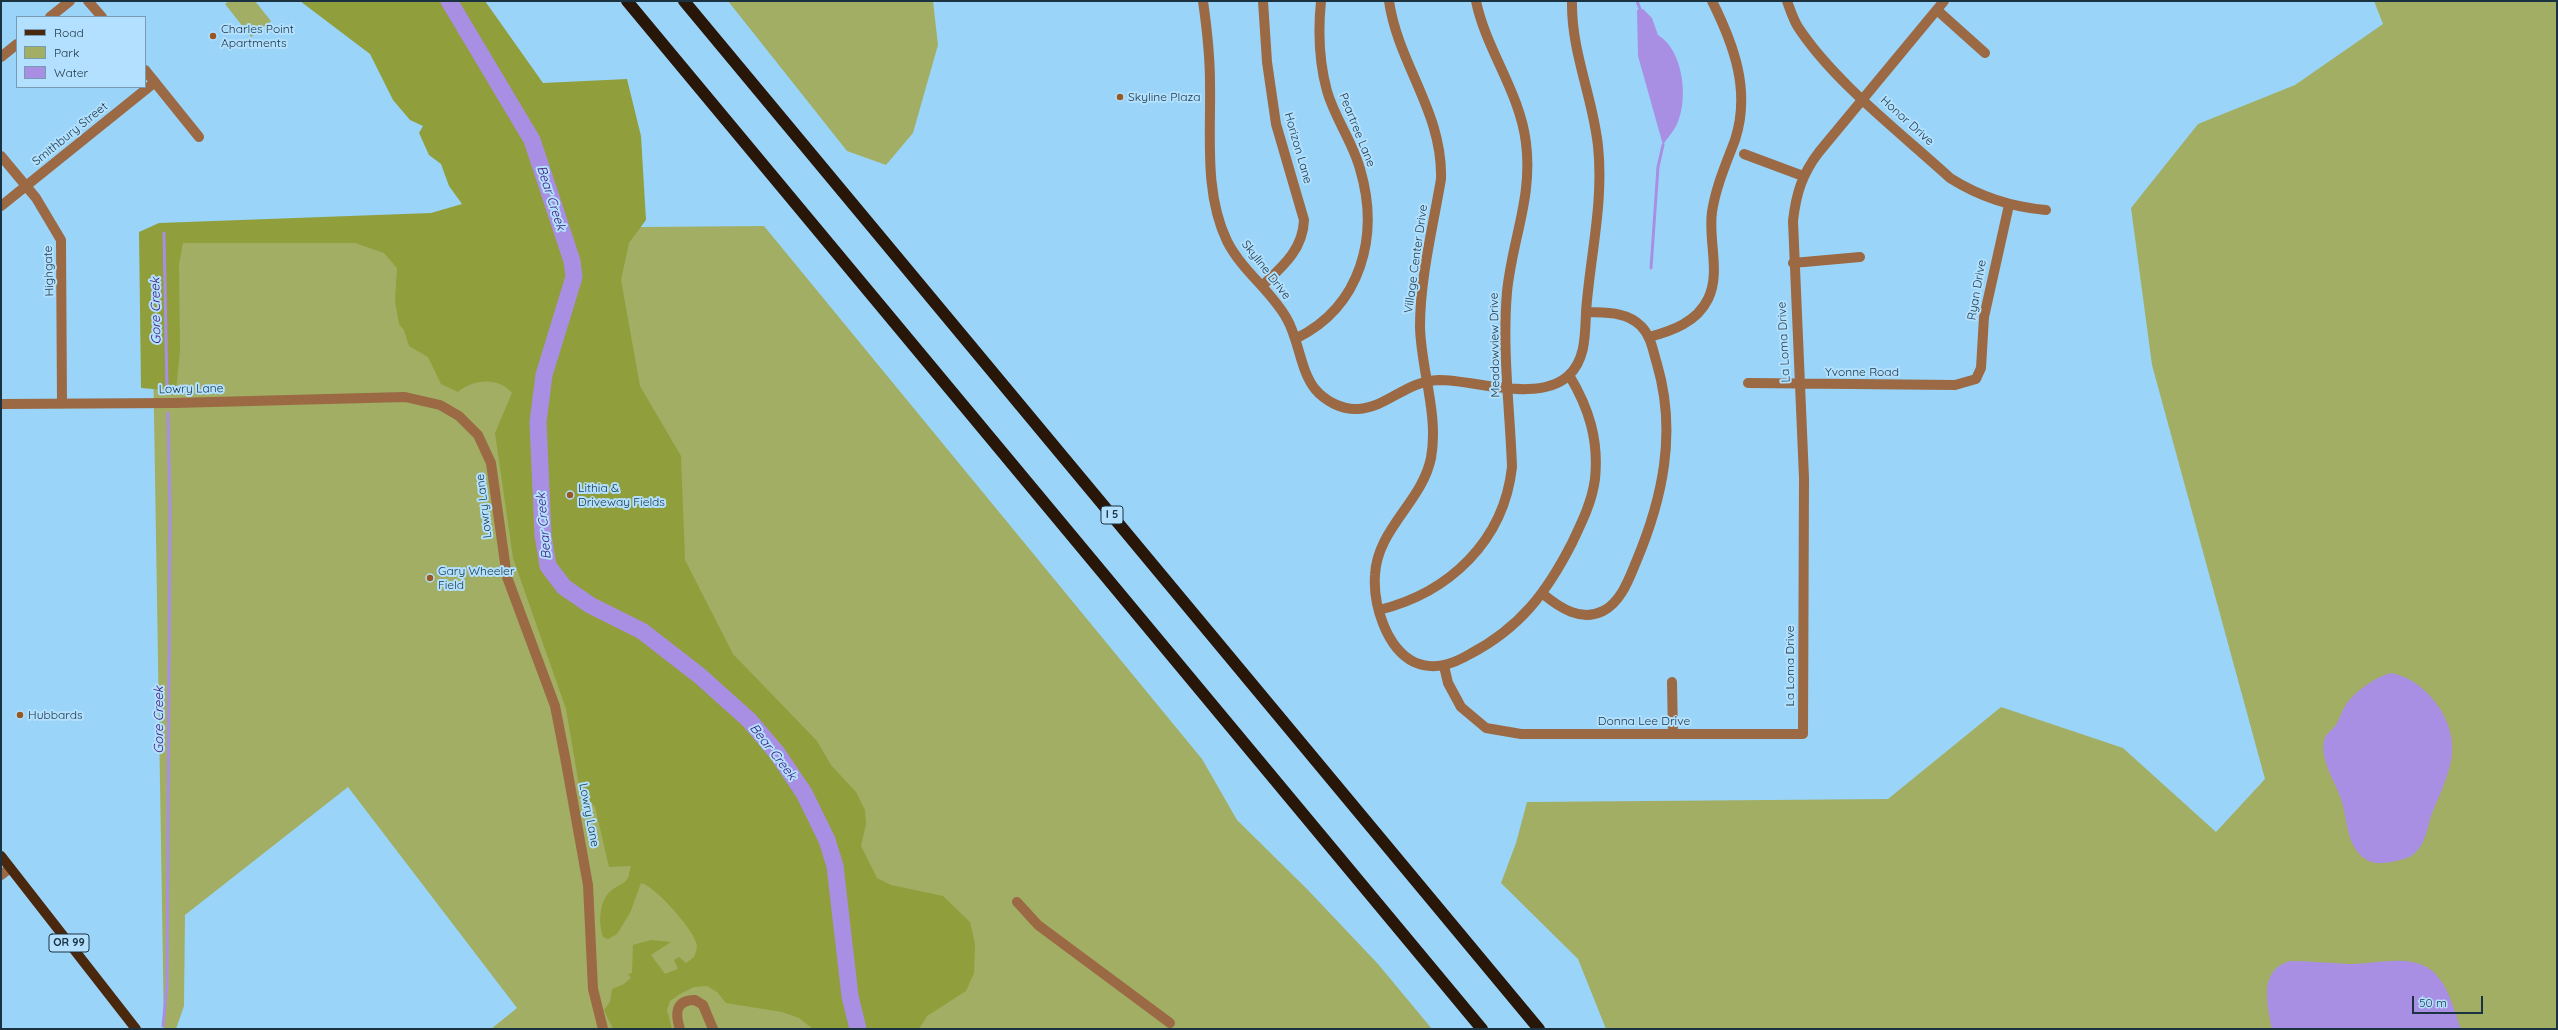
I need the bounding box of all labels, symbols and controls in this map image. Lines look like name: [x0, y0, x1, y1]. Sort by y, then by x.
legend: [16, 16, 146, 88]
place label: Charles Point Apartments: [221, 22, 294, 50]
text: Road: [54, 25, 84, 40]
marker: Charles Point Apartments: [208, 31, 218, 41]
text: Park: [54, 45, 79, 60]
text: Water: [54, 65, 88, 80]
place label: Skyline Plaza: [1128, 90, 1201, 104]
street label: Peartree Lane: [1336, 91, 1378, 169]
marker: Skyline Plaza: [1115, 92, 1125, 102]
street label: Honor Drive: [1877, 93, 1937, 149]
street label: Smithbury Street: [29, 99, 111, 169]
street label: Horizon Lane: [1281, 111, 1315, 185]
water label: Bear Creek: [533, 164, 569, 232]
street label: Village Center Drive: [1401, 204, 1431, 314]
street label: Skyline Drive: [1238, 238, 1294, 302]
street label: Highgate: [41, 245, 57, 297]
street label: Ryan Drive: [1965, 259, 1989, 321]
water label: Gore Creek: [148, 277, 164, 345]
street label: Meadowview Drive: [1487, 292, 1503, 398]
street label: La Loma Drive: [1775, 301, 1793, 383]
street label: Yvonne Road: [1825, 365, 1899, 379]
street label: Lowry Lane: [159, 381, 223, 397]
street label: Lowry Lane: [473, 473, 495, 539]
place label: Lithia & Driveway Fields: [578, 481, 665, 509]
marker: Lithia & Driveway Fields: [565, 490, 575, 500]
water label: Bear Creek: [533, 492, 555, 560]
road number: I 5: [1101, 506, 1123, 524]
place label: Gary Wheeler Field: [438, 564, 514, 592]
marker: Gary Wheeler Field: [425, 573, 435, 583]
street label: La Loma Drive: [1783, 626, 1797, 706]
water label: Gore Creek: [151, 686, 167, 754]
place label: Hubbards: [28, 708, 83, 722]
marker: Hubbards: [15, 710, 25, 720]
street label: Donna Lee Drive: [1598, 714, 1690, 728]
water label: Bear Creek: [746, 721, 800, 783]
street label: Lowry Lane: [576, 782, 602, 848]
road number: OR 99: [49, 934, 89, 952]
scale bar: [2414, 988, 2485, 1014]
text: 50 m: [2419, 995, 2447, 1010]

